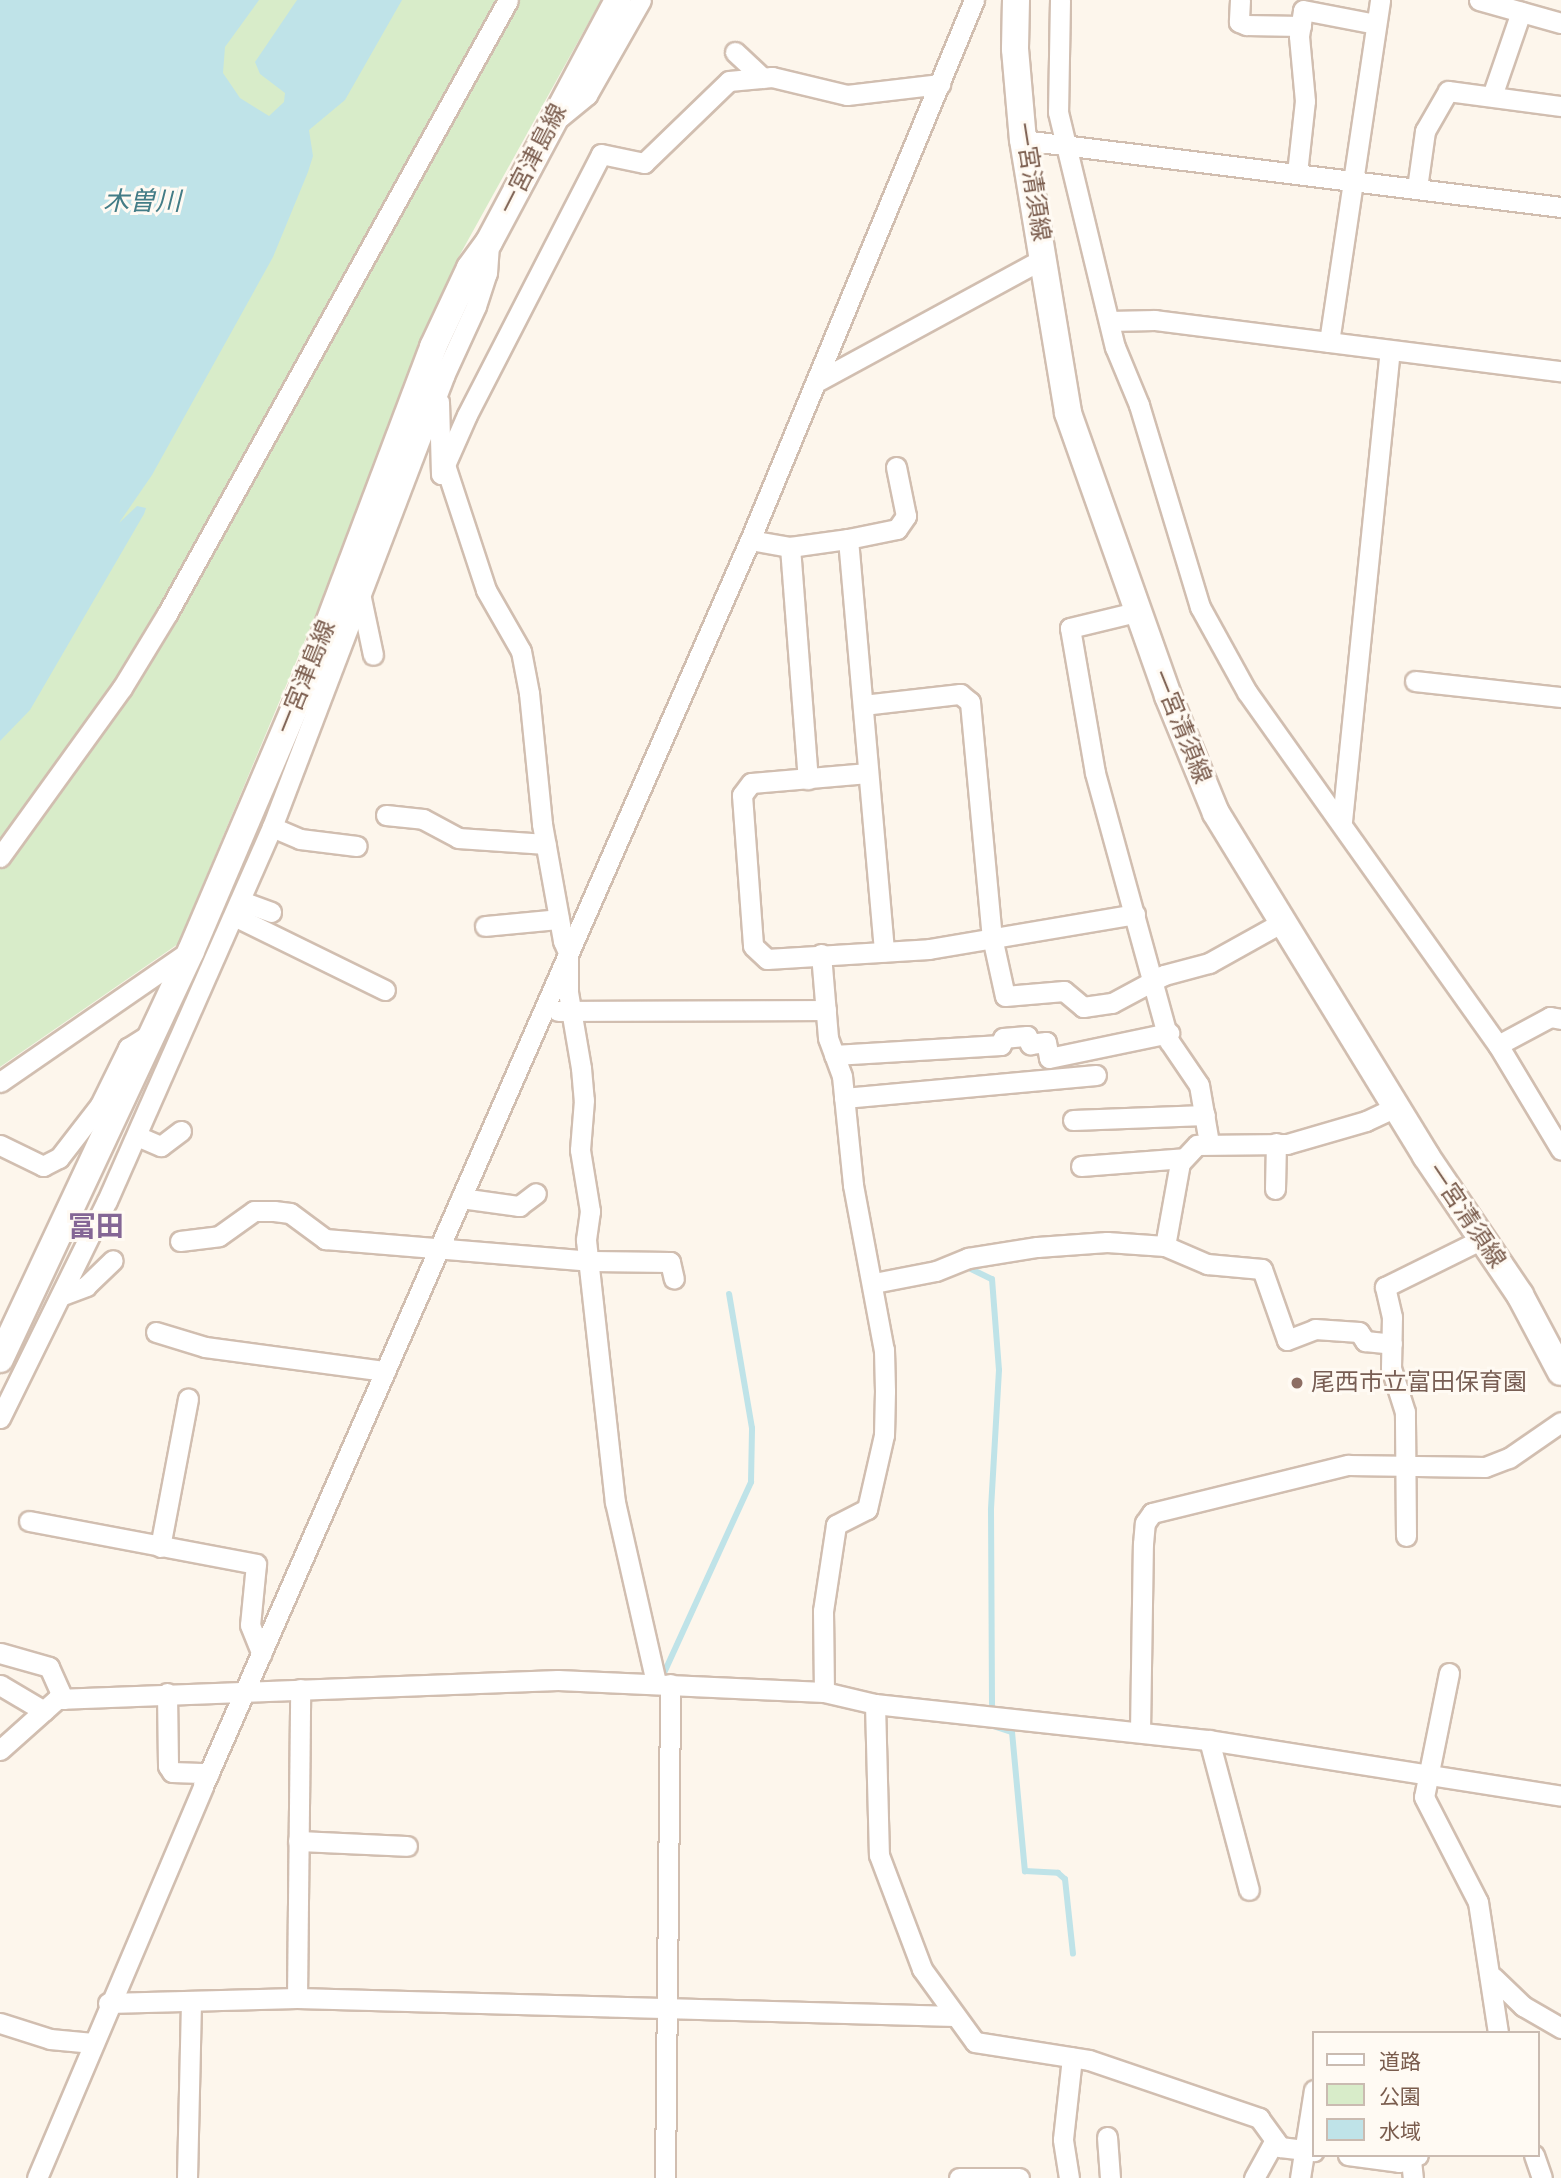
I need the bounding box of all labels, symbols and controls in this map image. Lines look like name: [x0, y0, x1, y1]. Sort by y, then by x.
street label: 一宮津島線: [493, 99, 573, 219]
street label: 一宮清須線: [1008, 120, 1056, 244]
water label: 木曽川: [103, 186, 181, 218]
street label: 一宮津島線: [270, 616, 342, 738]
street label: 一宮清須線: [1145, 666, 1217, 788]
street label: 一宮清須線: [1421, 1158, 1511, 1274]
district label: 冨田: [68, 1210, 124, 1244]
place label: 尾西市立富田保育園: [1311, 1369, 1527, 1397]
marker: 尾西市立富田保育園: [1289, 1375, 1305, 1391]
legend: [1312, 2031, 1540, 2157]
text: 道路: [1379, 2049, 1421, 2074]
text: 公園: [1379, 2084, 1421, 2109]
text: 水域: [1379, 2119, 1421, 2144]

